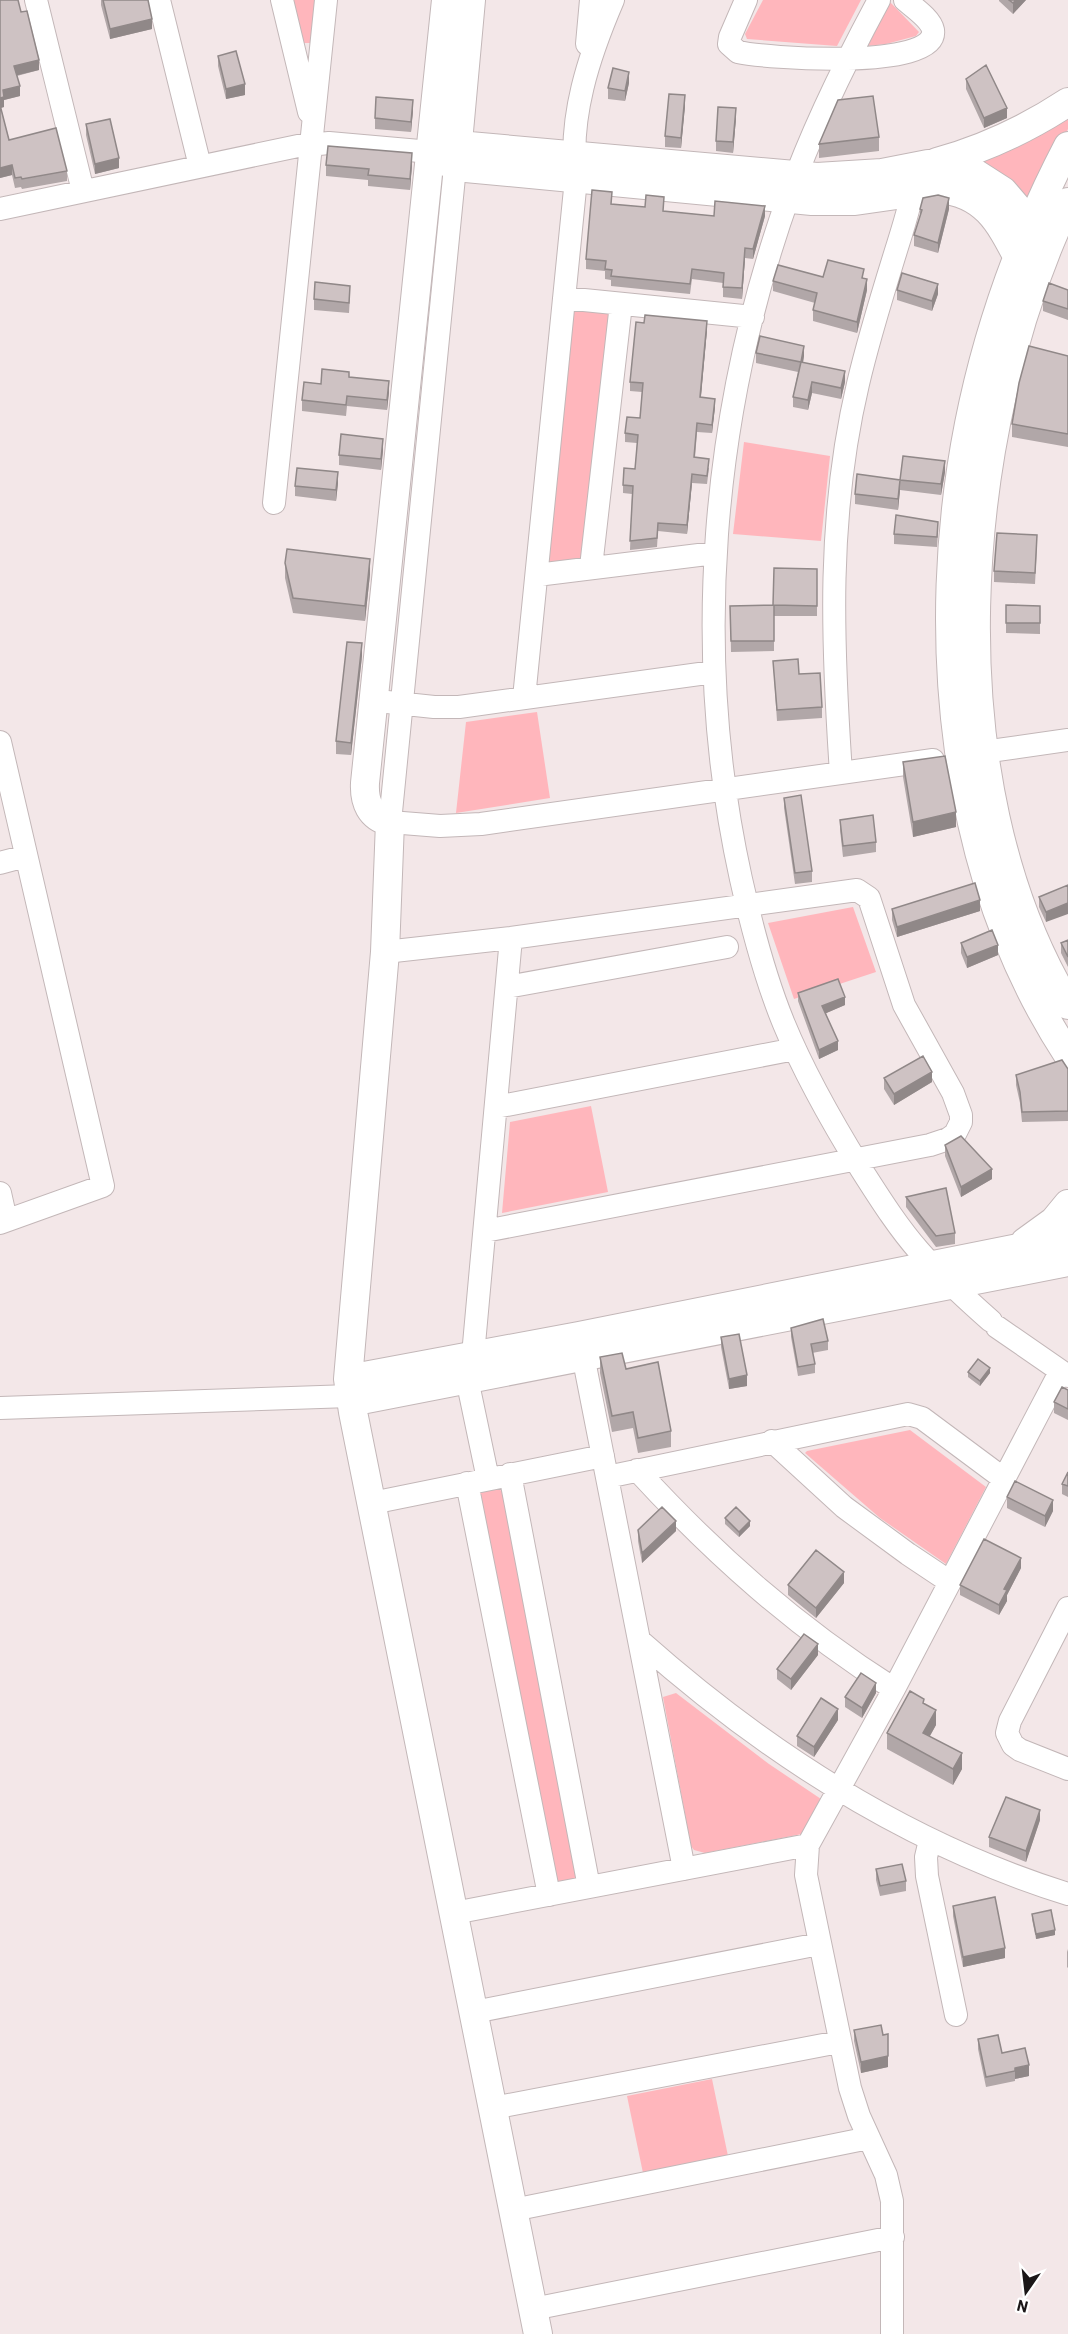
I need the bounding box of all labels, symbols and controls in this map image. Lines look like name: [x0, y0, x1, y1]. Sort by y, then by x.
north arrow: [996, 2262, 1056, 2322]
text: N: [1015, 2297, 1030, 2318]

